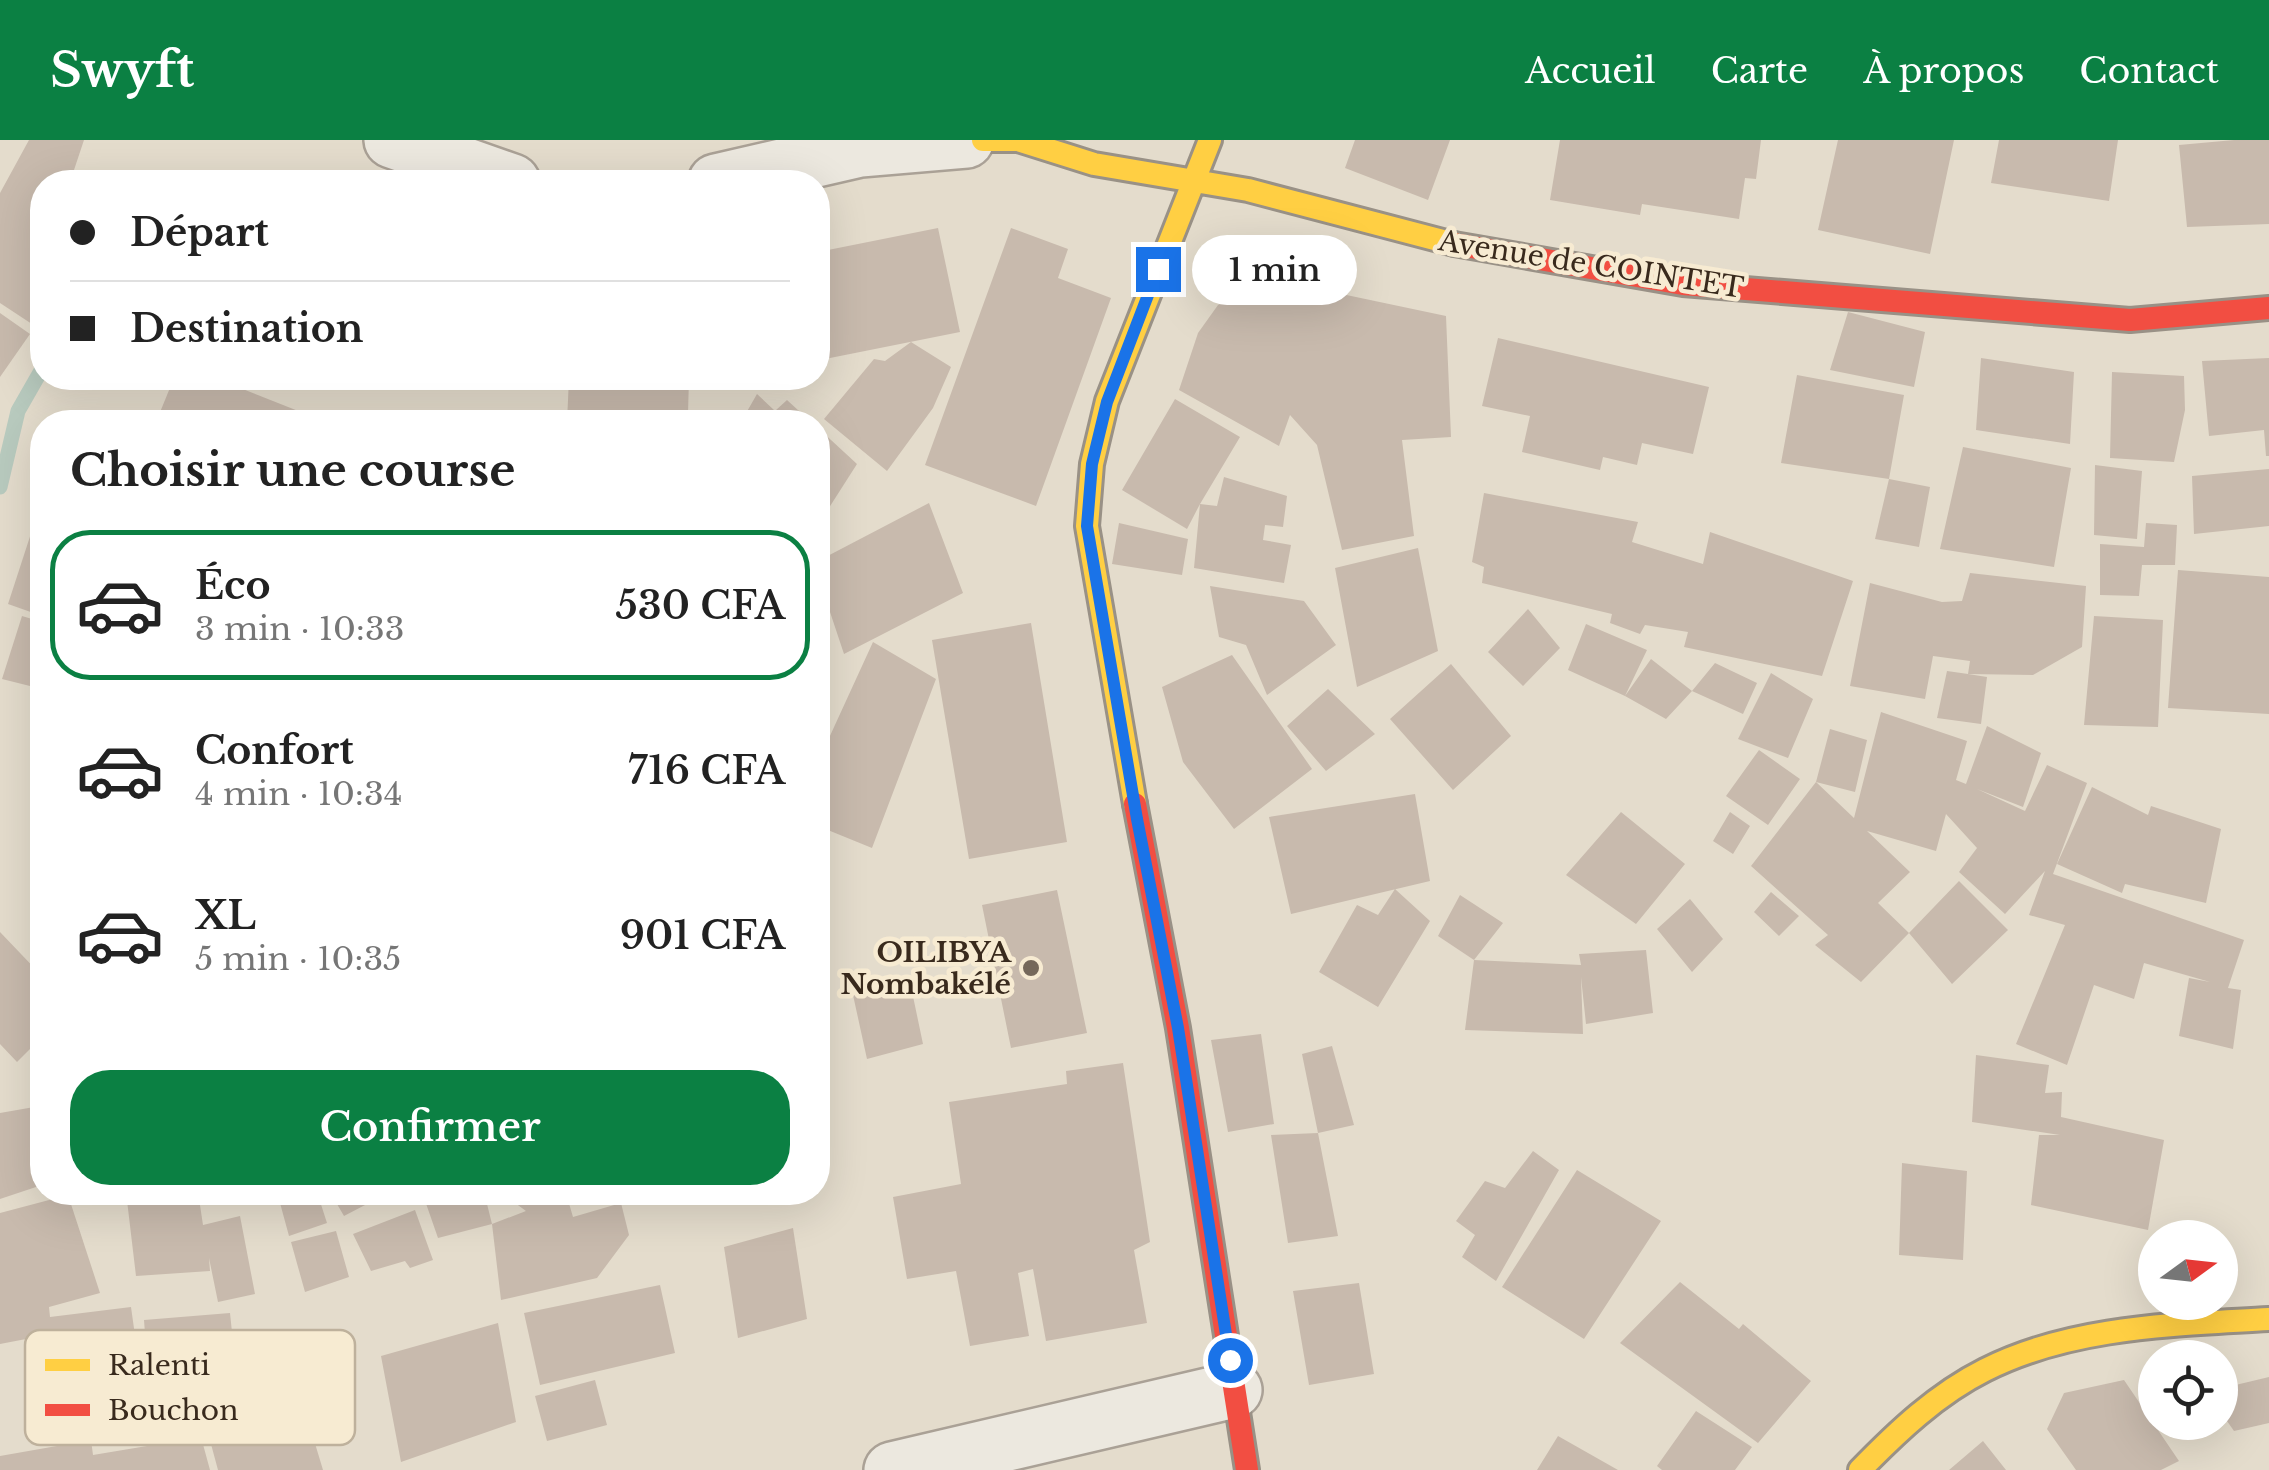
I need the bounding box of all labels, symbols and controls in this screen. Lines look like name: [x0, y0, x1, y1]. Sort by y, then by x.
text: Swyft: [50, 40, 194, 100]
text: Accueil: [1525, 49, 1656, 92]
text: Carte: [1711, 49, 1808, 92]
text: À propos: [1863, 49, 2024, 92]
text: Contact: [2079, 49, 2219, 92]
text: Départ: [130, 209, 269, 256]
street label: Avenue de COINTET: [1435, 223, 1746, 306]
callout: 1 min: [1193, 234, 1358, 304]
route end: [1136, 247, 1181, 292]
text: 1 min: [1228, 250, 1321, 290]
text: Destination: [130, 305, 363, 352]
text: Choisir une course: [70, 442, 516, 498]
icon: car: [75, 560, 165, 650]
text: Éco: [195, 562, 271, 609]
text: 530 CFA: [616, 582, 785, 629]
text: 3 min · 10:33: [195, 609, 404, 649]
icon: car: [75, 725, 165, 815]
text: Confort: [195, 727, 354, 774]
text: 716 CFA: [628, 747, 785, 794]
text: 4 min · 10:34: [195, 774, 402, 814]
icon: car: [75, 890, 165, 980]
text: XL: [195, 892, 256, 939]
text: 901 CFA: [620, 912, 785, 959]
place label: OILIBYA Nombakélé: [841, 935, 1012, 1002]
text: 5 min · 10:35: [195, 939, 401, 979]
marker: OILIBYA Nombakélé: [1020, 957, 1042, 979]
button: Confirmer: [70, 1070, 790, 1185]
north arrow: [2138, 1220, 2238, 1320]
map controls: [2138, 1220, 2238, 1440]
legend: [25, 1330, 355, 1445]
route start: [1208, 1338, 1253, 1383]
button: locate: [2138, 1340, 2238, 1440]
text: Ralenti: [108, 1348, 210, 1383]
text: Bouchon: [108, 1393, 238, 1428]

